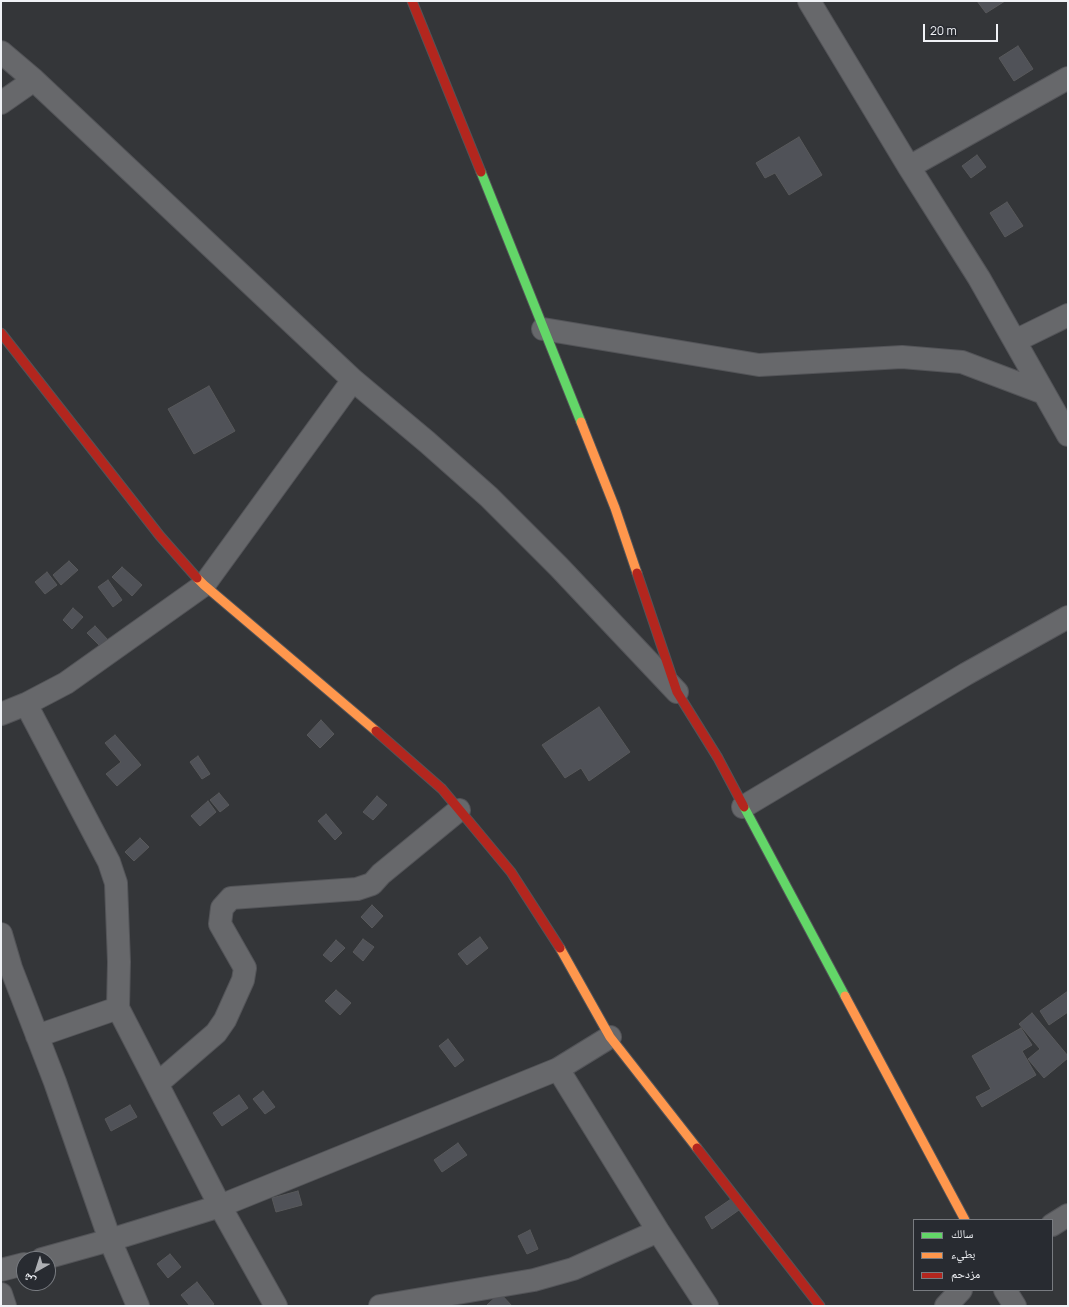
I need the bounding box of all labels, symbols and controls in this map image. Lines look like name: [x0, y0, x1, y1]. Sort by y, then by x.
scale bar: [925, 16, 1000, 42]
text: 20 m: [930, 22, 957, 39]
legend: [913, 1219, 1053, 1291]
text: سالك: [951, 1225, 973, 1242]
text: بطيء: [951, 1245, 975, 1262]
north arrow: [16, 1251, 56, 1291]
text: مزدحم: [951, 1265, 980, 1282]
text: ش: [20, 1270, 38, 1289]

